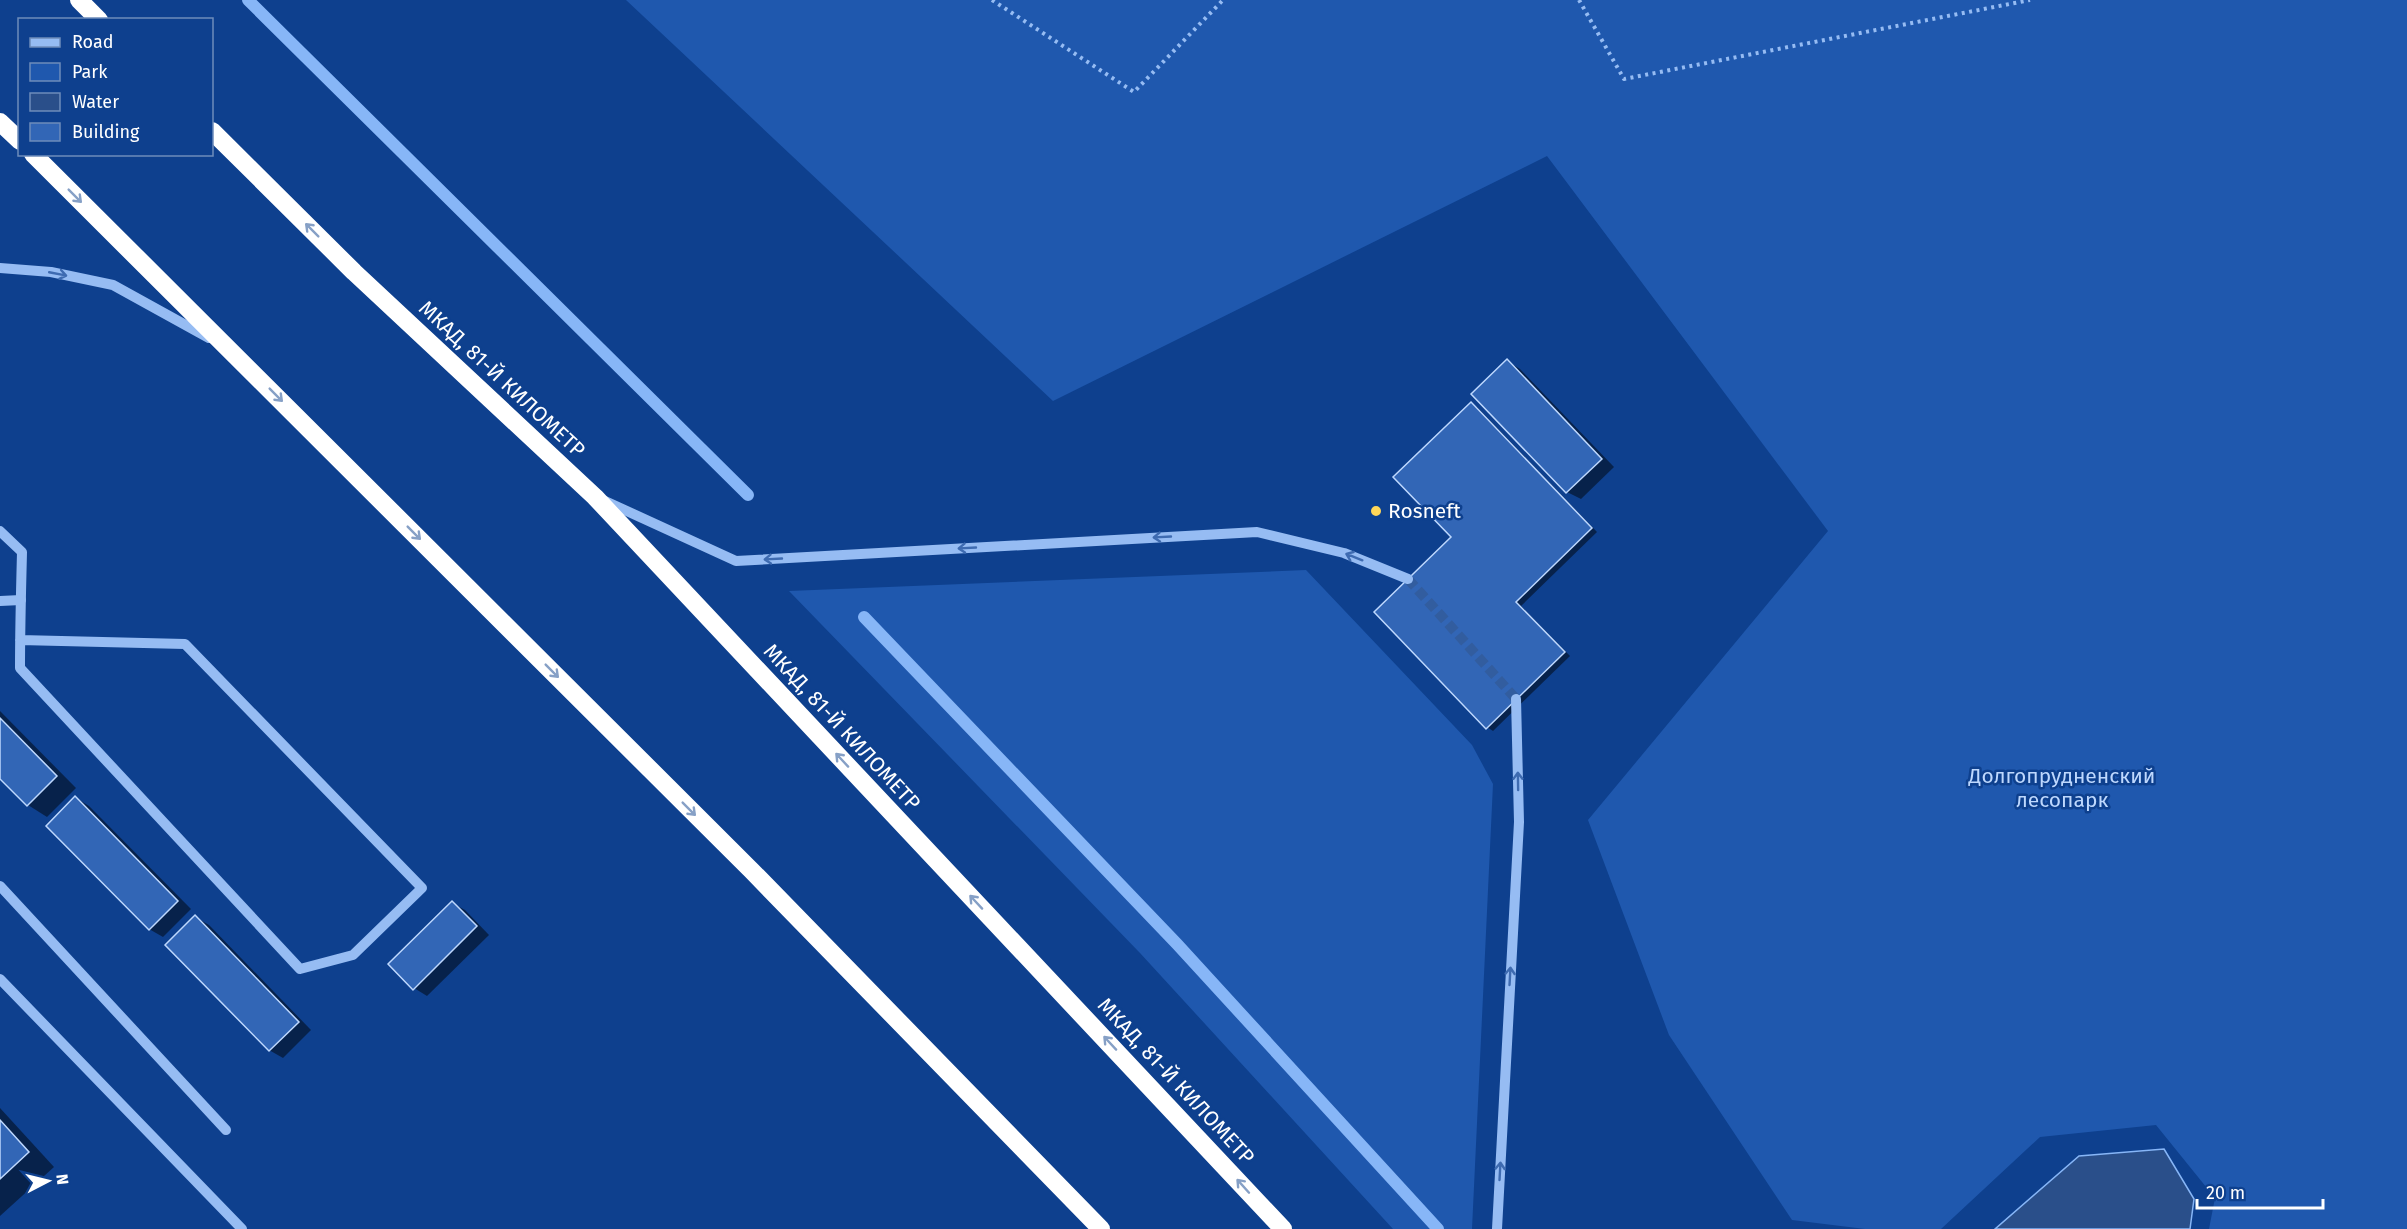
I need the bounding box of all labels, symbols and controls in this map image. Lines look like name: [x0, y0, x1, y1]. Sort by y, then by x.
legend: [18, 18, 213, 156]
text: Road: [72, 31, 114, 53]
text: Park: [72, 61, 108, 83]
text: Water: [72, 91, 119, 113]
text: Building: [72, 121, 140, 143]
one-way arrow: [67, 188, 82, 203]
one-way arrow: [305, 223, 320, 238]
one-way arrow: [48, 269, 67, 280]
street label: МКАД, 81-Й КИЛОМЕТР: [413, 295, 591, 463]
one-way arrow: [269, 387, 283, 402]
place label: Rosneft: [1388, 498, 1461, 524]
marker: Rosneft: [1369, 504, 1383, 518]
one-way arrow: [406, 525, 421, 540]
one-way arrow: [1153, 532, 1173, 543]
one-way arrow: [958, 543, 978, 554]
one-way arrow: [1345, 551, 1363, 562]
one-way arrow: [763, 554, 783, 565]
street label: МКАД, 81-Й КИЛОМЕТР: [758, 638, 926, 816]
one-way arrow: [544, 663, 559, 678]
one-way arrow: [835, 752, 850, 767]
park label: Долгопрудненский лесопарк: [1968, 763, 2155, 813]
one-way arrow: [1512, 772, 1524, 792]
one-way arrow: [682, 801, 697, 816]
one-way arrow: [969, 894, 983, 909]
one-way arrow: [1505, 966, 1516, 986]
street label: МКАД, 81-Й КИЛОМЕТР: [1092, 992, 1260, 1170]
one-way arrow: [1103, 1036, 1117, 1051]
north arrow: [18, 1151, 78, 1211]
one-way arrow: [1494, 1161, 1505, 1181]
scale bar: [2197, 1172, 2323, 1210]
text: N: [52, 1173, 72, 1186]
one-way arrow: [1236, 1178, 1251, 1193]
text: 20 m: [2206, 1182, 2245, 1204]

